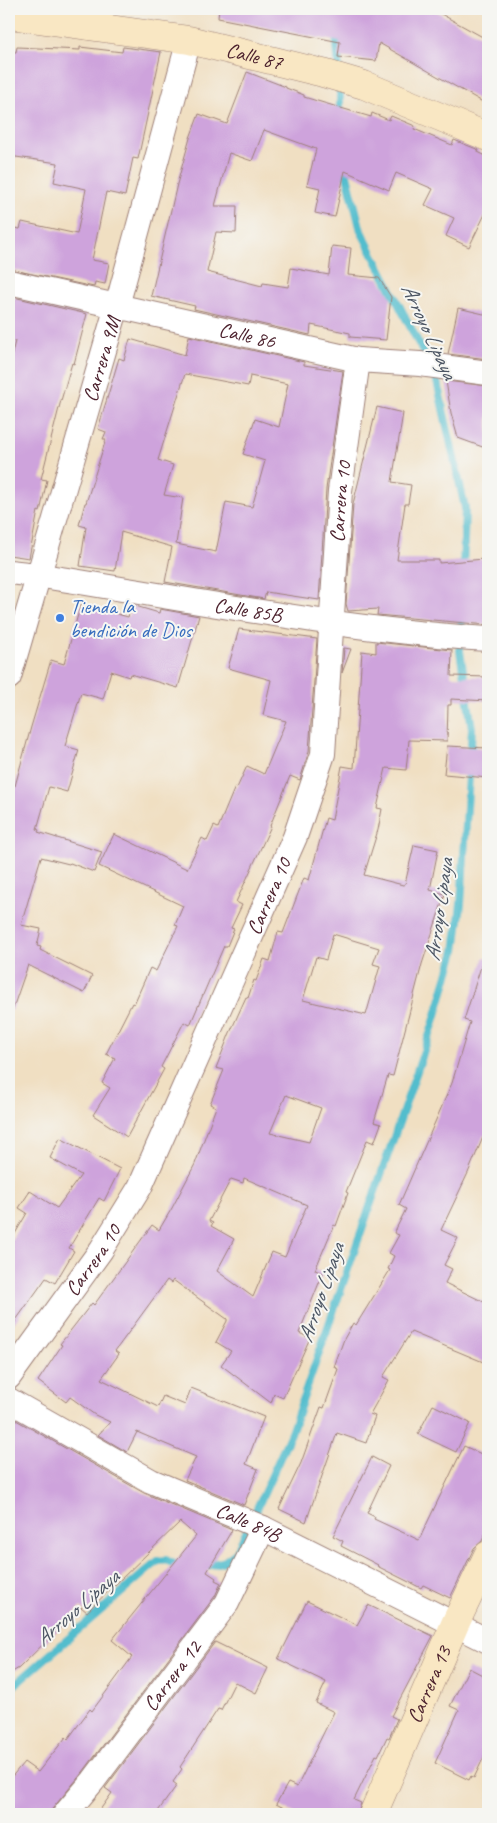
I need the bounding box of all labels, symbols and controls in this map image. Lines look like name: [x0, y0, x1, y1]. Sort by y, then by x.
street label: Calle 87: [224, 37, 287, 76]
water label: Arroyo Lipaya: [395, 279, 464, 385]
street label: Carrera 9M: [77, 312, 127, 405]
street label: Calle 86: [216, 316, 278, 354]
street label: Carrera 10: [324, 458, 357, 543]
street label: Calle 85B: [212, 592, 286, 628]
place label: Tienda la bendición de Dios: [70, 593, 194, 643]
marker: Tienda la bendición de Dios: [54, 612, 66, 624]
street label: Carrera 10: [240, 852, 298, 939]
water label: Arroyo Lipaya: [418, 855, 460, 963]
street label: Carrera 10: [59, 1218, 128, 1301]
water label: Arroyo Lipaya: [291, 1238, 352, 1346]
street label: Calle 84B: [212, 1497, 287, 1549]
water label: Arroyo Lipaya: [29, 1562, 127, 1652]
street label: Carrera 12: [137, 1634, 208, 1716]
street label: Carrera 13: [401, 1641, 458, 1727]

